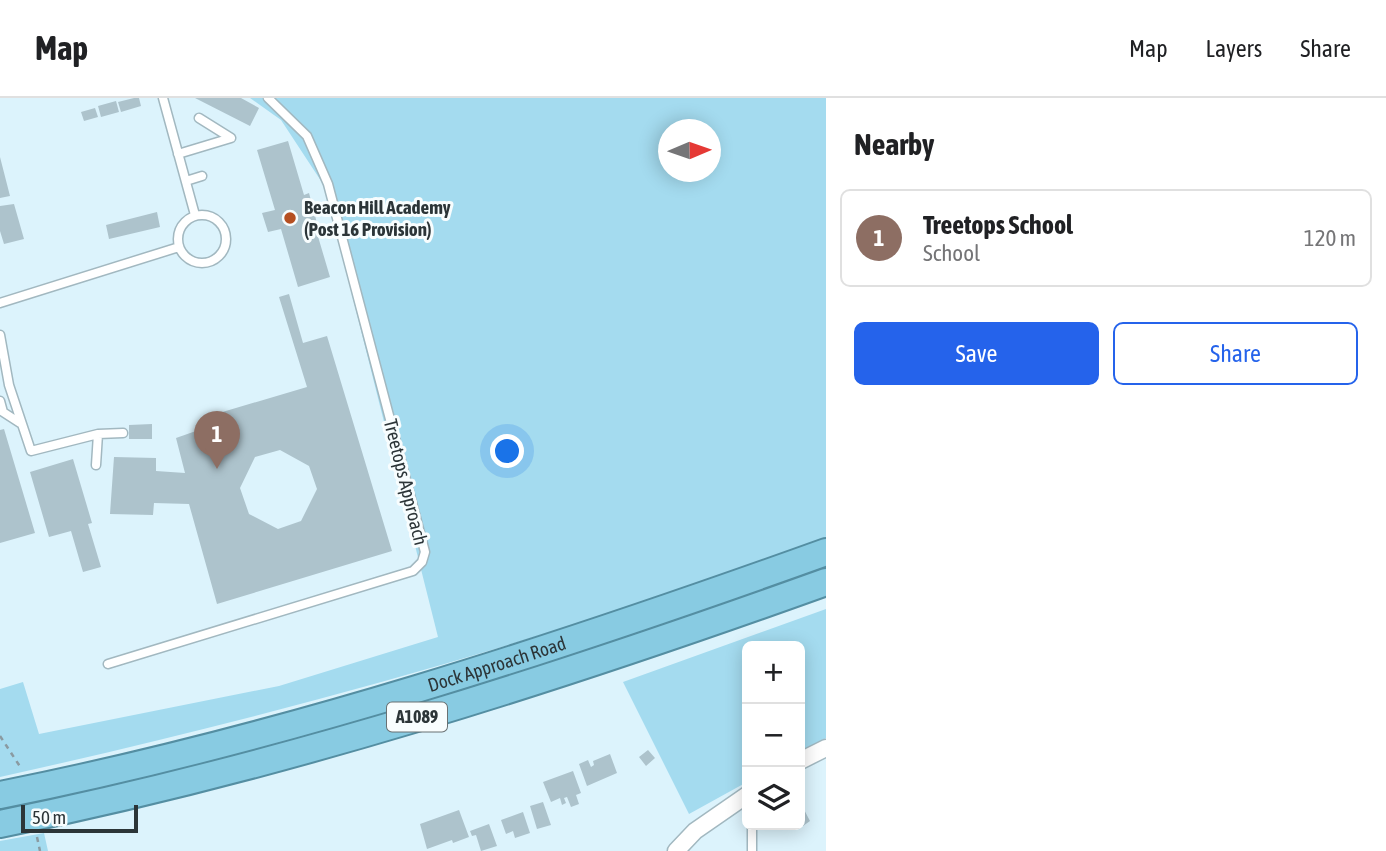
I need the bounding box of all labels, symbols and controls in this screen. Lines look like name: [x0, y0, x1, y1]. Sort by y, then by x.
text: Map: [35, 29, 88, 67]
text: Map: [1129, 35, 1168, 62]
text: Layers: [1206, 35, 1262, 62]
text: Share: [1300, 35, 1351, 62]
north arrow: [658, 119, 721, 182]
text: Nearby: [854, 127, 934, 161]
place label: Beacon Hill Academy (Post 16 Provision): [304, 196, 451, 240]
marker: Beacon Hill Academy (Post 16 Provision): [282, 210, 298, 226]
text: Treetops School: [923, 210, 1073, 240]
text: 1: [874, 225, 884, 251]
text: 120 m: [1304, 225, 1356, 251]
text: School: [923, 240, 980, 266]
button: Save: [854, 322, 1099, 385]
button: Share: [1113, 322, 1358, 385]
pin: 1: [194, 411, 240, 469]
street label: Treetops Approach: [380, 417, 432, 547]
your location: [490, 434, 524, 468]
street label: Dock Approach Road: [425, 632, 569, 696]
map controls: [742, 641, 805, 830]
button: +: [742, 641, 805, 704]
road number: A1089: [387, 702, 447, 732]
button: −: [742, 704, 805, 767]
button: layers: [742, 767, 805, 830]
scale bar: [21, 802, 138, 834]
text: 50 m: [32, 806, 66, 828]

